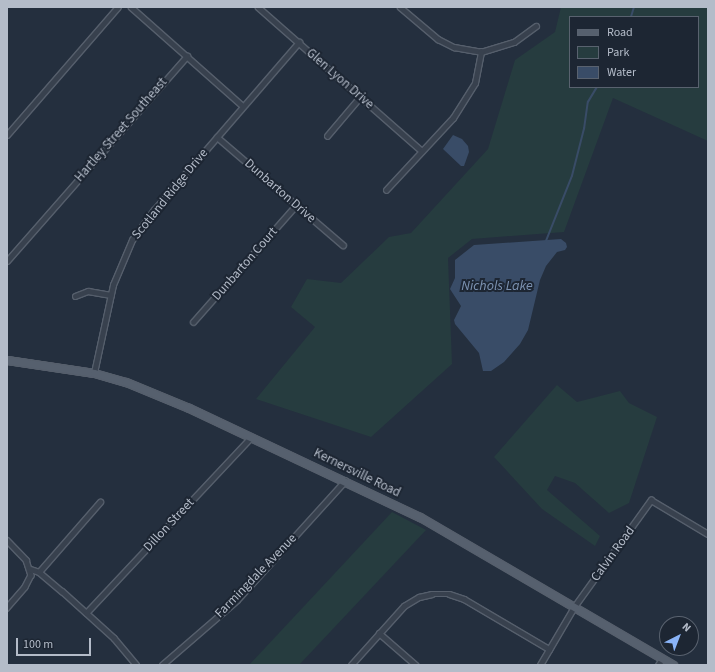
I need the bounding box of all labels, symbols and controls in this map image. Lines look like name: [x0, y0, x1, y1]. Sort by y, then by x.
legend: [569, 16, 699, 88]
text: Road: [607, 24, 633, 41]
text: Park: [607, 44, 629, 61]
street label: Glen Lyon Drive: [303, 45, 377, 113]
text: Water: [607, 64, 636, 81]
street label: Hartley Street Southeast: [72, 75, 170, 185]
street label: Scotland Ridge Drive: [129, 146, 211, 242]
street label: Dunbarton Drive: [241, 156, 319, 226]
street label: Dunbarton Court: [209, 224, 281, 304]
water label: Nichols Lake: [461, 278, 533, 294]
street label: Kernersville Road: [311, 445, 403, 501]
street label: Dillon Street: [140, 495, 198, 555]
street label: Calvin Road: [588, 523, 638, 585]
street label: Farmingdale Avenue: [212, 531, 300, 621]
north arrow: [659, 616, 699, 656]
text: N: [679, 619, 694, 635]
scale bar: [18, 630, 93, 656]
text: 100 m: [23, 636, 53, 653]

